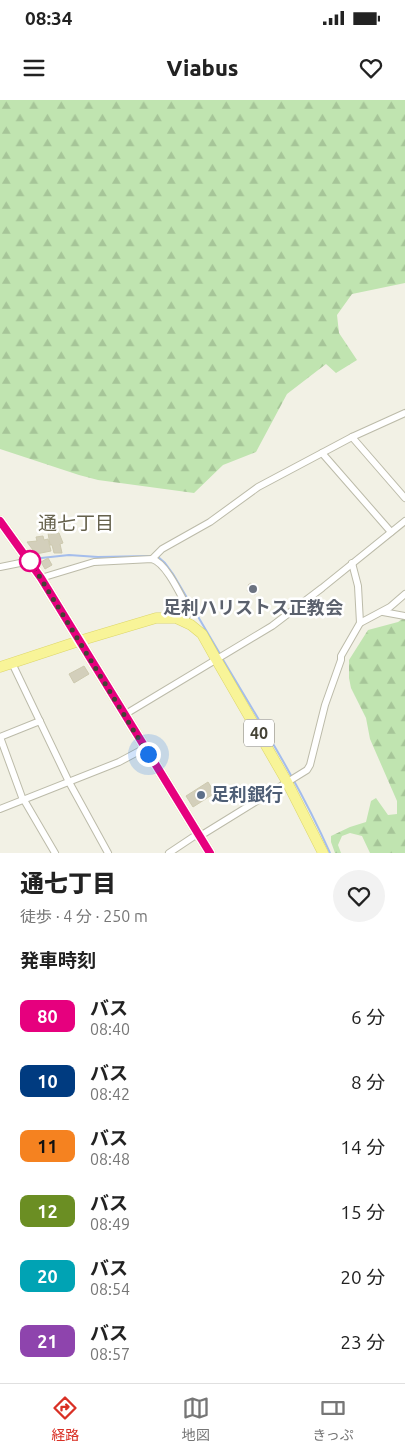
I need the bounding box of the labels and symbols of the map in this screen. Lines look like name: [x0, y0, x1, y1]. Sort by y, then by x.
district label: 通七丁目: [38, 512, 114, 534]
unlabelled marker: [19, 550, 41, 572]
marker: 足利ハリストス正教会: [247, 583, 259, 595]
place label: 足利ハリストス正教会: [163, 597, 343, 617]
road number: 40: [244, 720, 274, 746]
your location: [136, 742, 161, 767]
place label: 足利銀行: [211, 784, 283, 804]
marker: 足利銀行: [195, 789, 207, 801]

